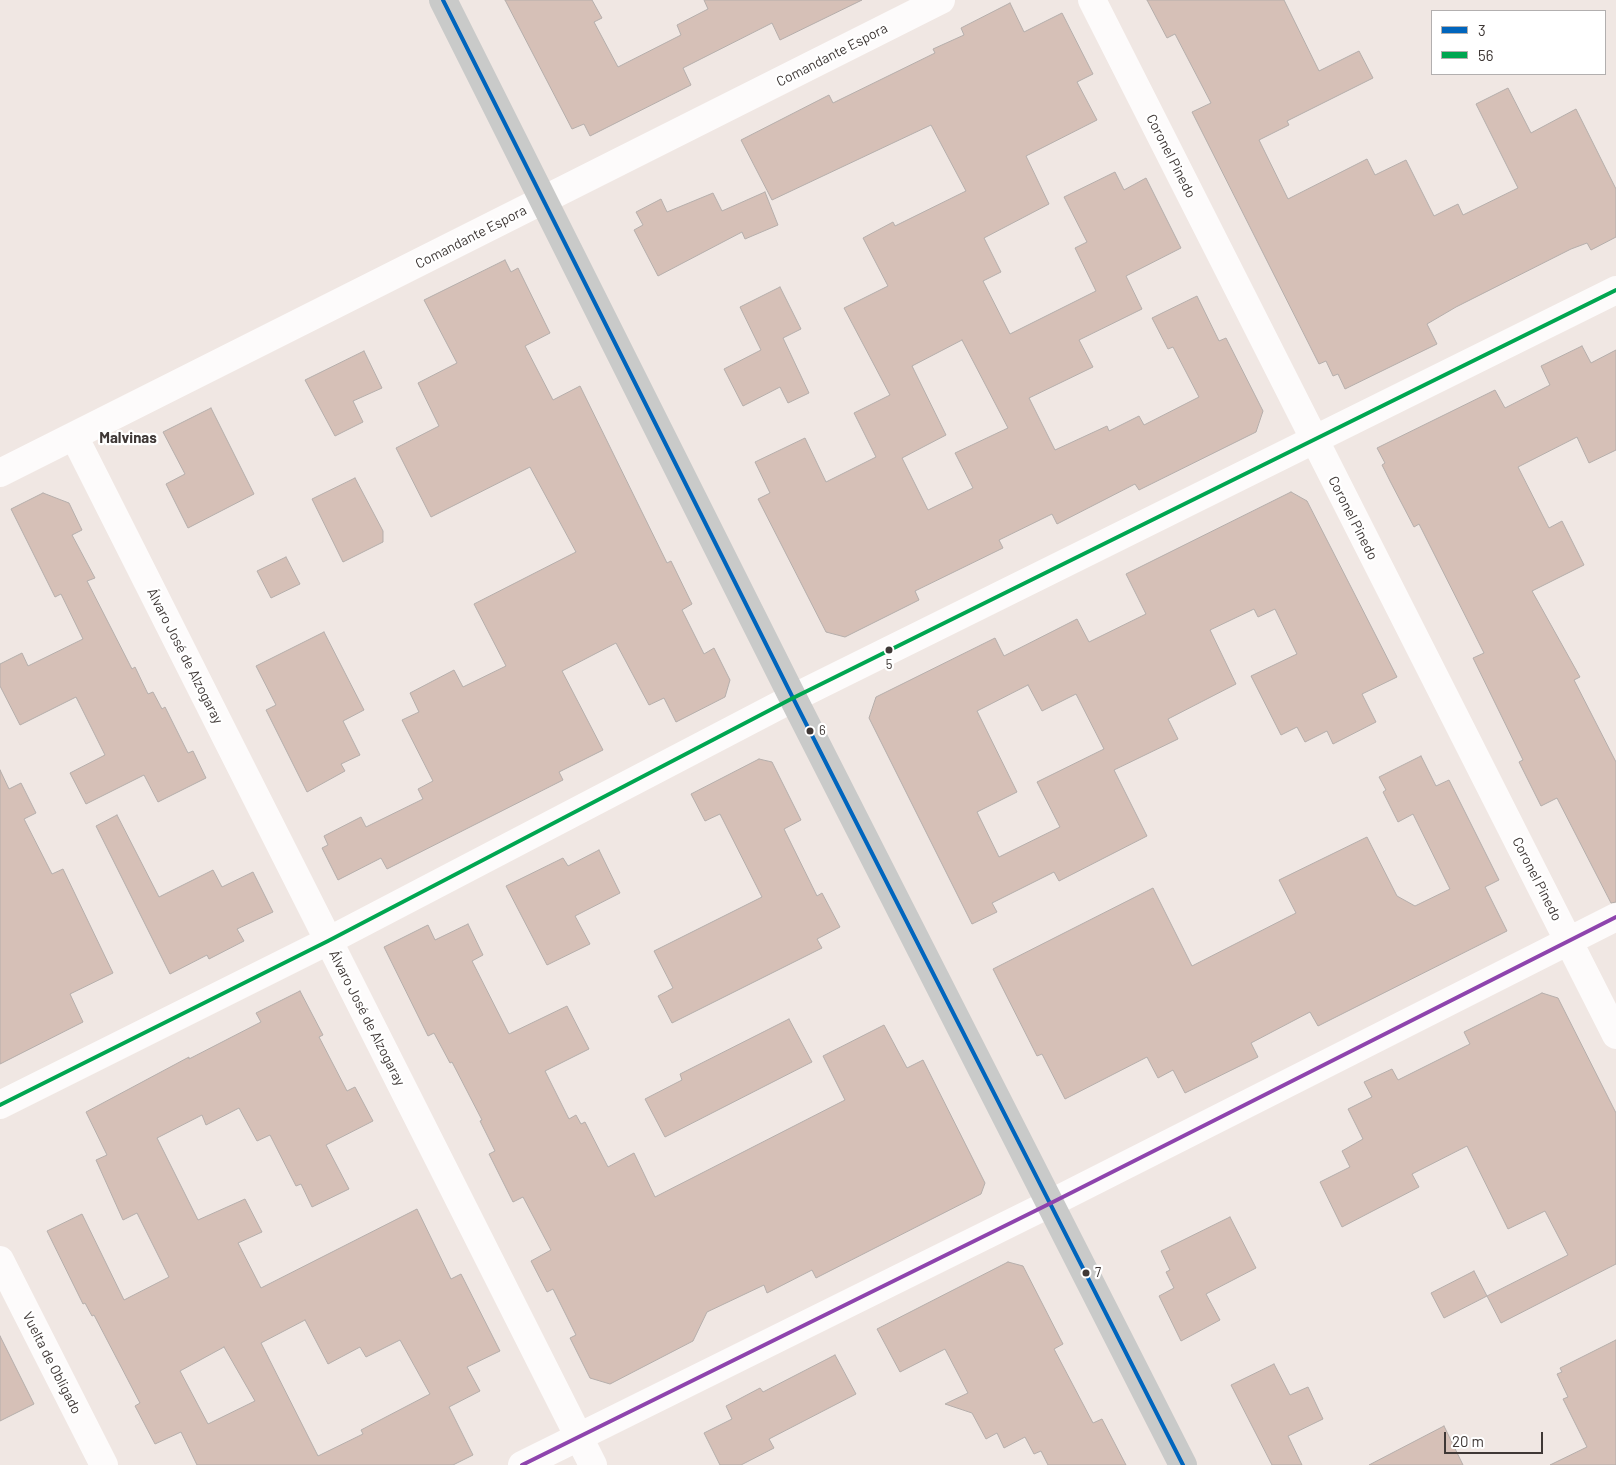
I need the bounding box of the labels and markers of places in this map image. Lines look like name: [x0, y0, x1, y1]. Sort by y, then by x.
marker: 5: [884, 645, 894, 655]
place label: 5: [886, 657, 892, 673]
place label: 6: [819, 723, 826, 739]
marker: 6: [805, 726, 815, 736]
place label: 7: [1095, 1265, 1101, 1281]
marker: 7: [1081, 1268, 1091, 1278]

